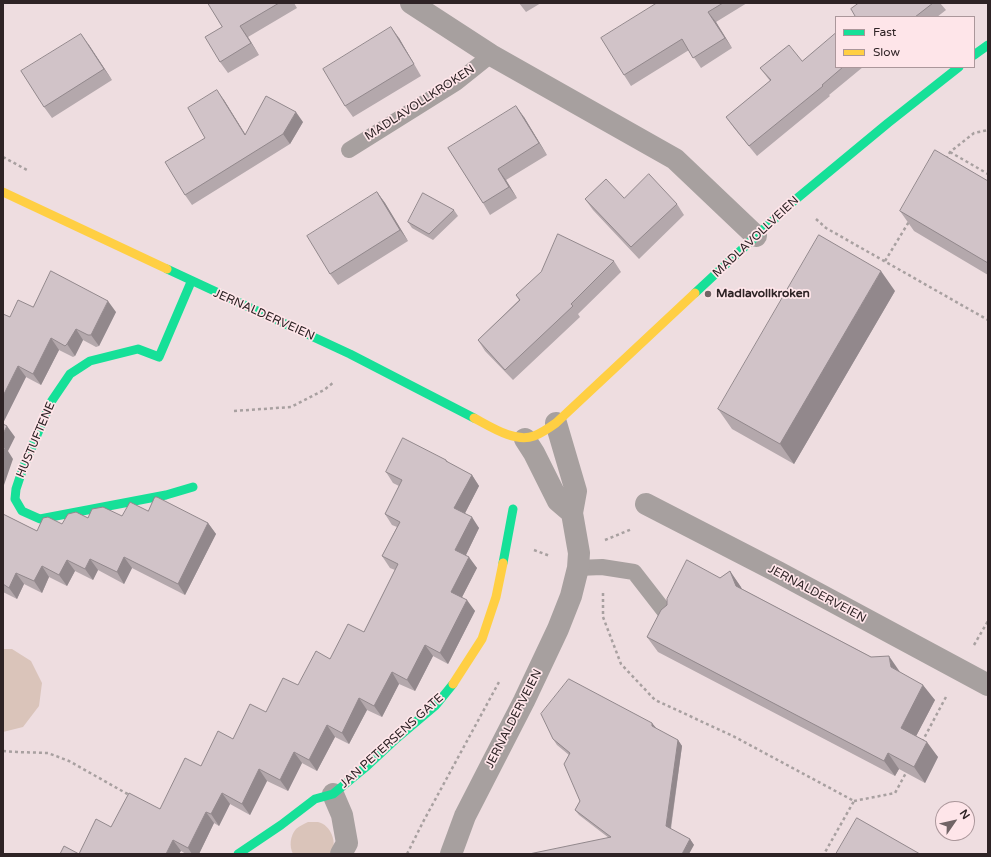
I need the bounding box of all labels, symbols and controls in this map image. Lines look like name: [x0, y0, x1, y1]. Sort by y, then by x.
legend: [835, 16, 975, 68]
text: Fast: [873, 25, 896, 39]
text: Slow: [873, 45, 900, 59]
street label: MADLAVOLLKROKEN: [362, 62, 478, 144]
street label: MADLAVOLLVEIEN: [710, 193, 802, 281]
street label: JERNALDERVEIEN: [211, 286, 317, 344]
place label: Madlavollkroken: [716, 287, 810, 301]
marker: Madlavollkroken: [703, 289, 713, 299]
street label: HUSTUFTENE: [14, 400, 58, 480]
street label: JERNALDERVEIEN: [765, 562, 869, 626]
street label: JERNALDERVEIEN: [483, 667, 545, 771]
street label: JAN PETERSENS GATE: [337, 691, 447, 791]
north arrow: [935, 801, 975, 841]
text: N: [957, 807, 972, 822]

